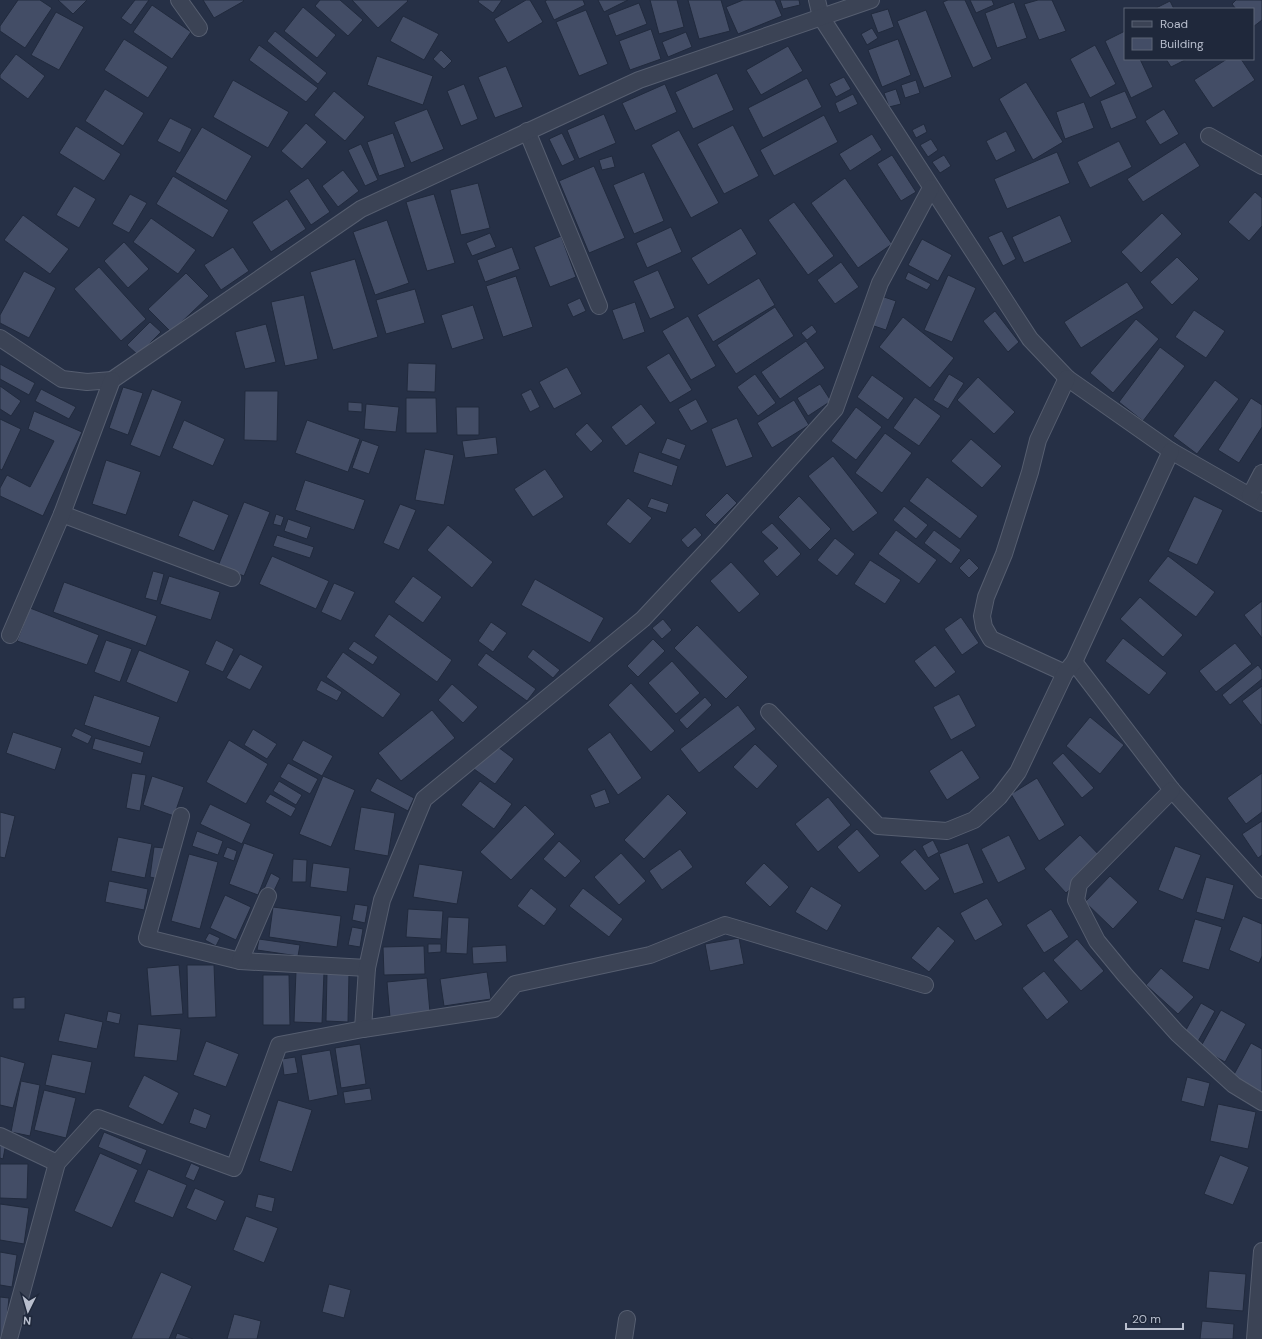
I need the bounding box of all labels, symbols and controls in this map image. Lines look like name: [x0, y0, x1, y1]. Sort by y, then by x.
legend: [1124, 8, 1254, 60]
text: Road: [1160, 16, 1188, 32]
text: Building: [1160, 36, 1204, 52]
north arrow: [8, 1291, 48, 1331]
scale bar: [1126, 1305, 1183, 1331]
text: 20 m: [1132, 1311, 1161, 1327]
text: N: [23, 1314, 32, 1328]

